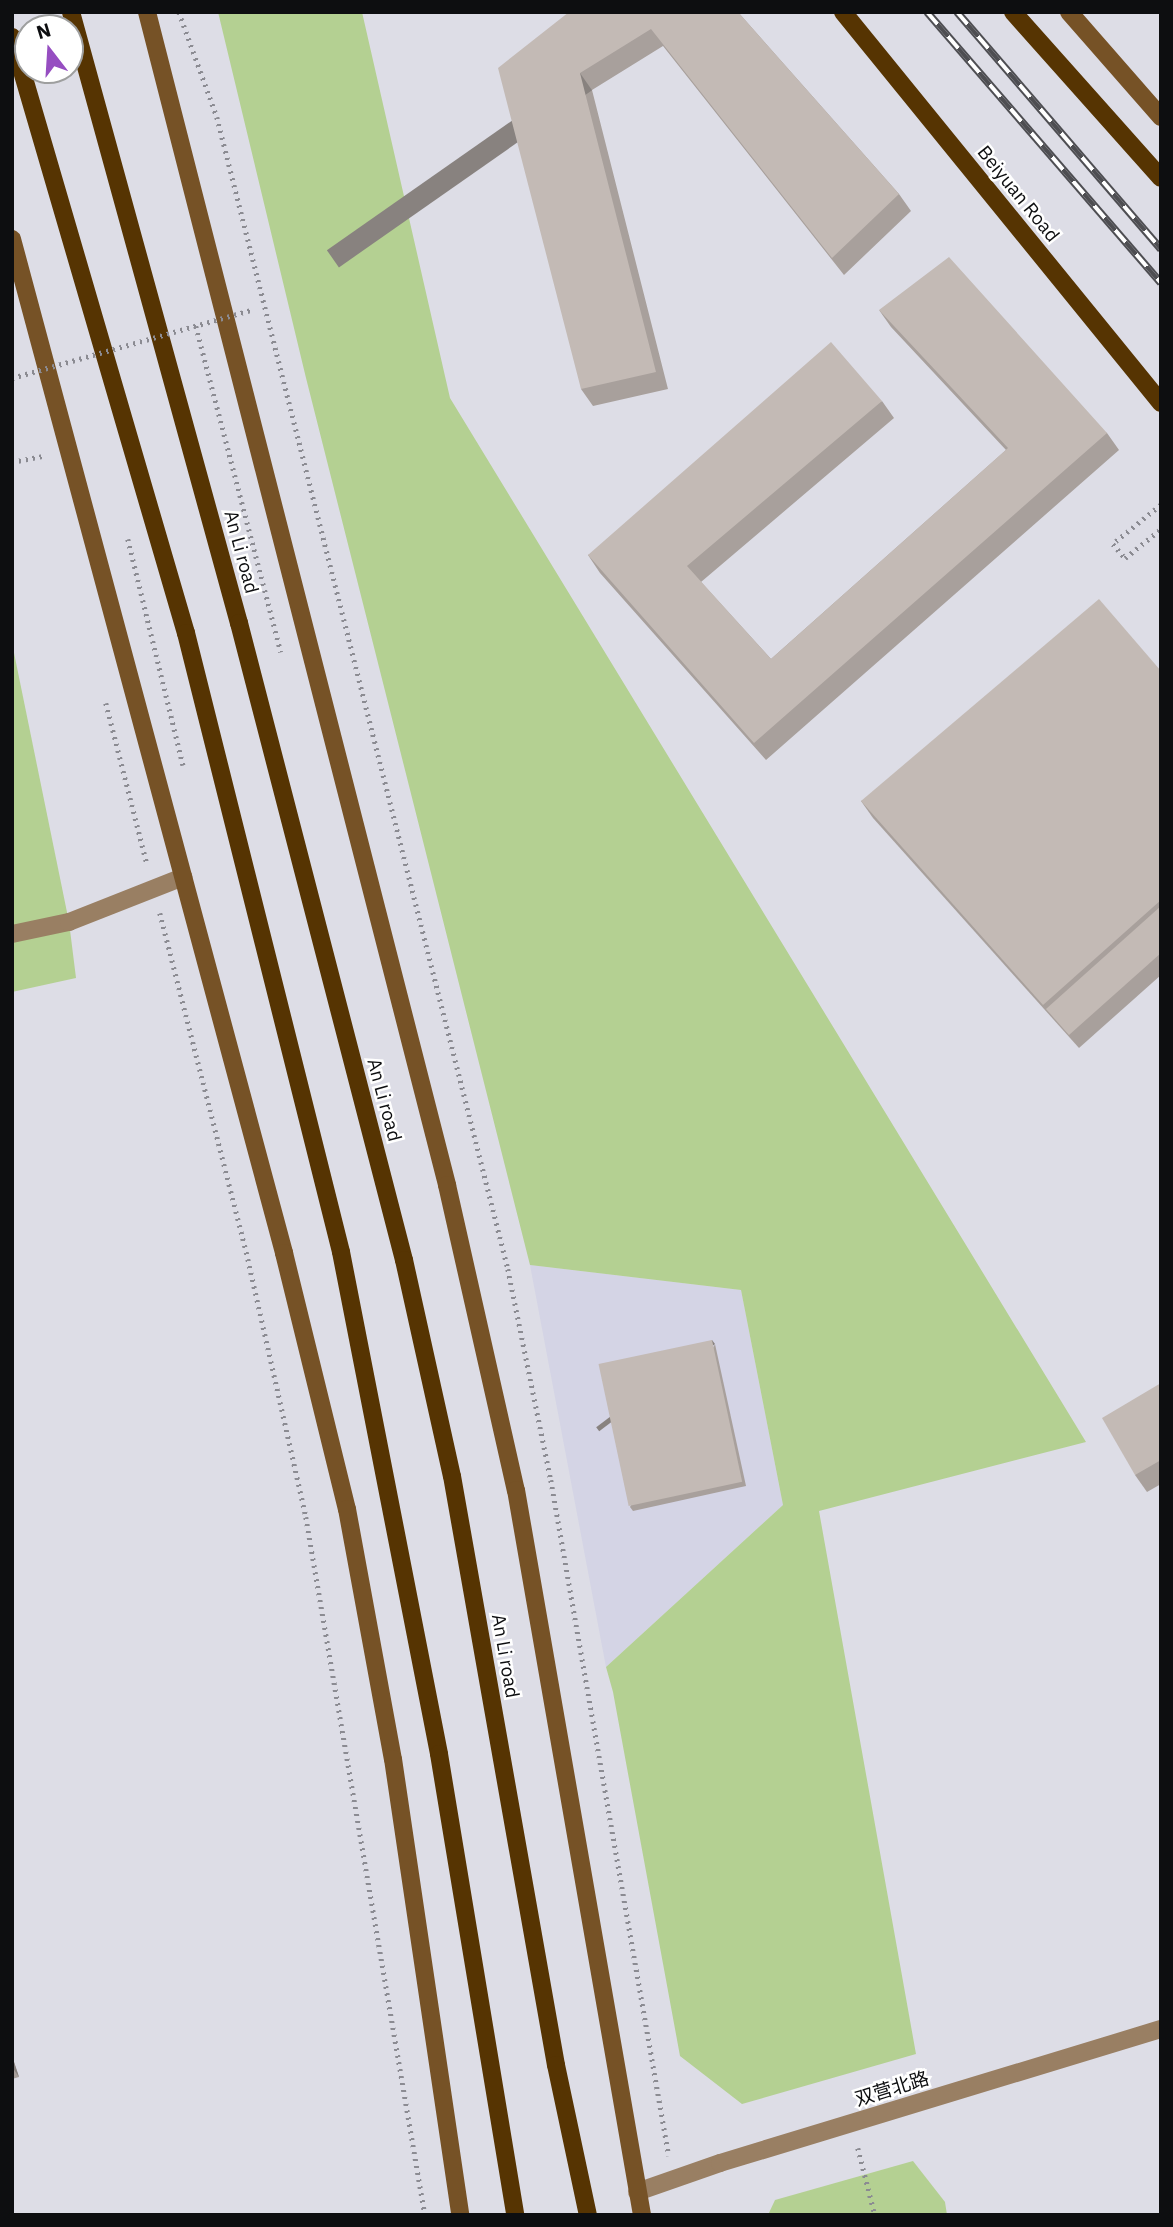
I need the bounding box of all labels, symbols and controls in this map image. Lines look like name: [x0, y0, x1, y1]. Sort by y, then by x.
north arrow: [14, 14, 84, 84]
text: N: [33, 17, 54, 44]
street label: Beiyuan Road: [972, 141, 1064, 247]
street label: An Li road: [219, 508, 263, 596]
street label: An Li road: [362, 1056, 406, 1144]
street label: An Li road: [486, 1612, 524, 1700]
street label: 双营北路: [852, 2067, 932, 2111]

